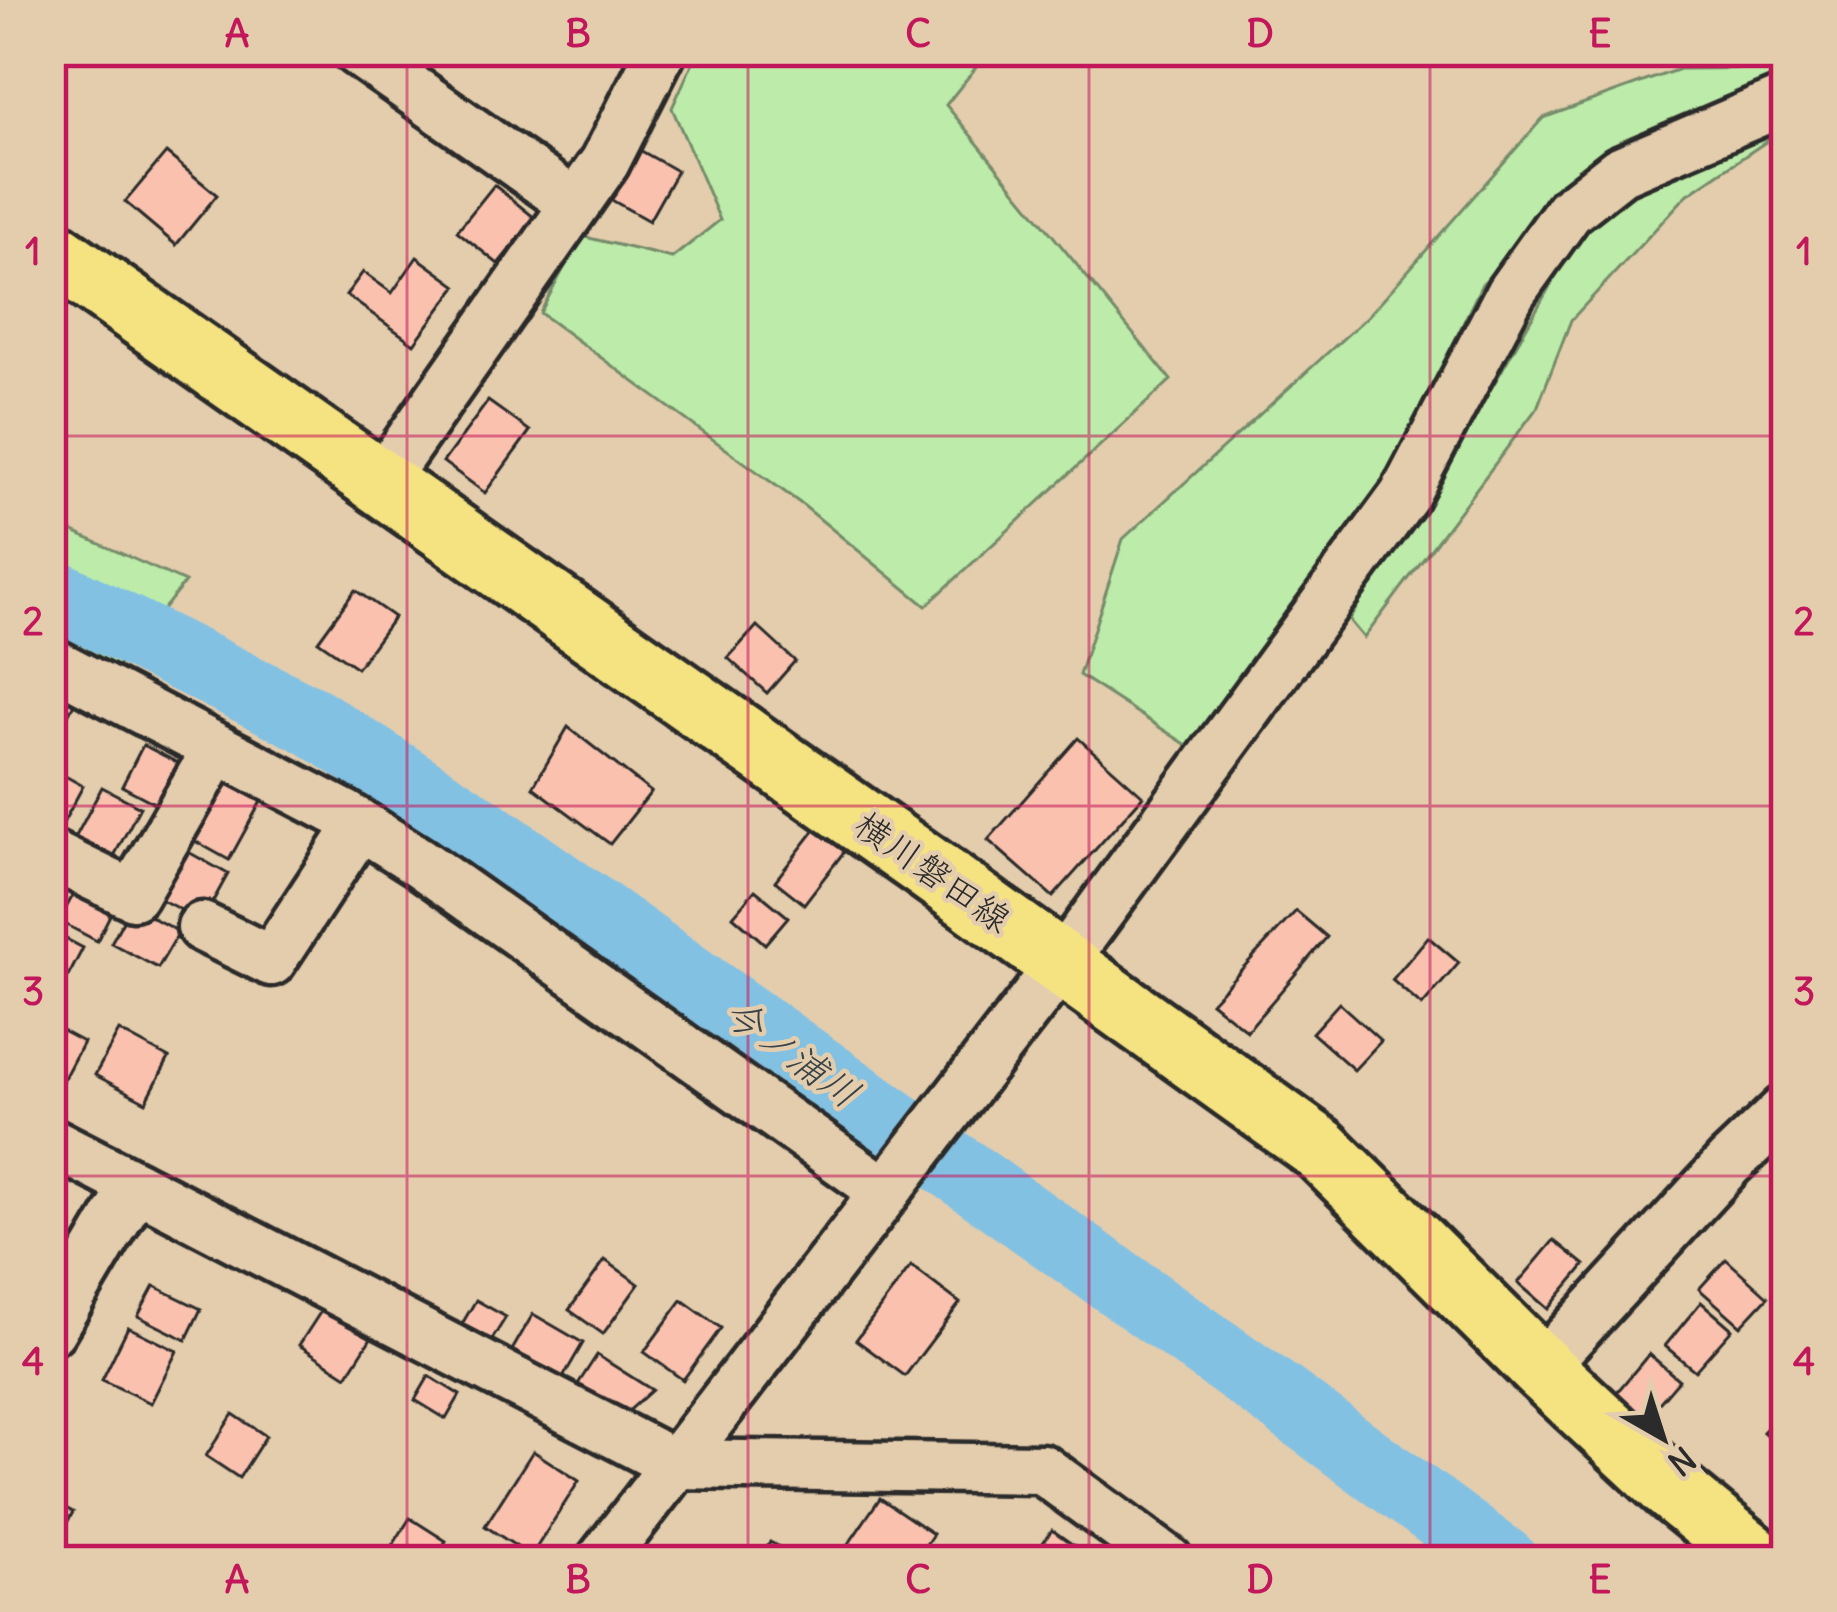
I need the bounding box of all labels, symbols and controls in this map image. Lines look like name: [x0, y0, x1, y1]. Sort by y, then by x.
text: A: [224, 9, 250, 58]
text: B: [565, 9, 591, 58]
text: C: [905, 9, 931, 58]
text: D: [1246, 9, 1274, 58]
text: E: [1589, 9, 1611, 58]
text: 1: [25, 227, 41, 276]
text: 1: [1796, 227, 1812, 276]
text: 2: [22, 597, 44, 646]
text: 2: [1793, 597, 1815, 646]
street label: 横川磐田線: [846, 802, 1020, 942]
text: 3: [22, 967, 44, 1016]
text: 3: [1793, 967, 1815, 1016]
water label: 今ノ浦川: [714, 987, 870, 1119]
text: 4: [22, 1337, 44, 1386]
text: 4: [1793, 1337, 1815, 1386]
north arrow: [1603, 1378, 1723, 1498]
text: N: [1660, 1438, 1704, 1485]
text: A: [224, 1555, 250, 1604]
text: B: [565, 1555, 591, 1604]
text: C: [905, 1555, 931, 1604]
text: D: [1246, 1555, 1274, 1604]
text: E: [1589, 1555, 1611, 1604]

